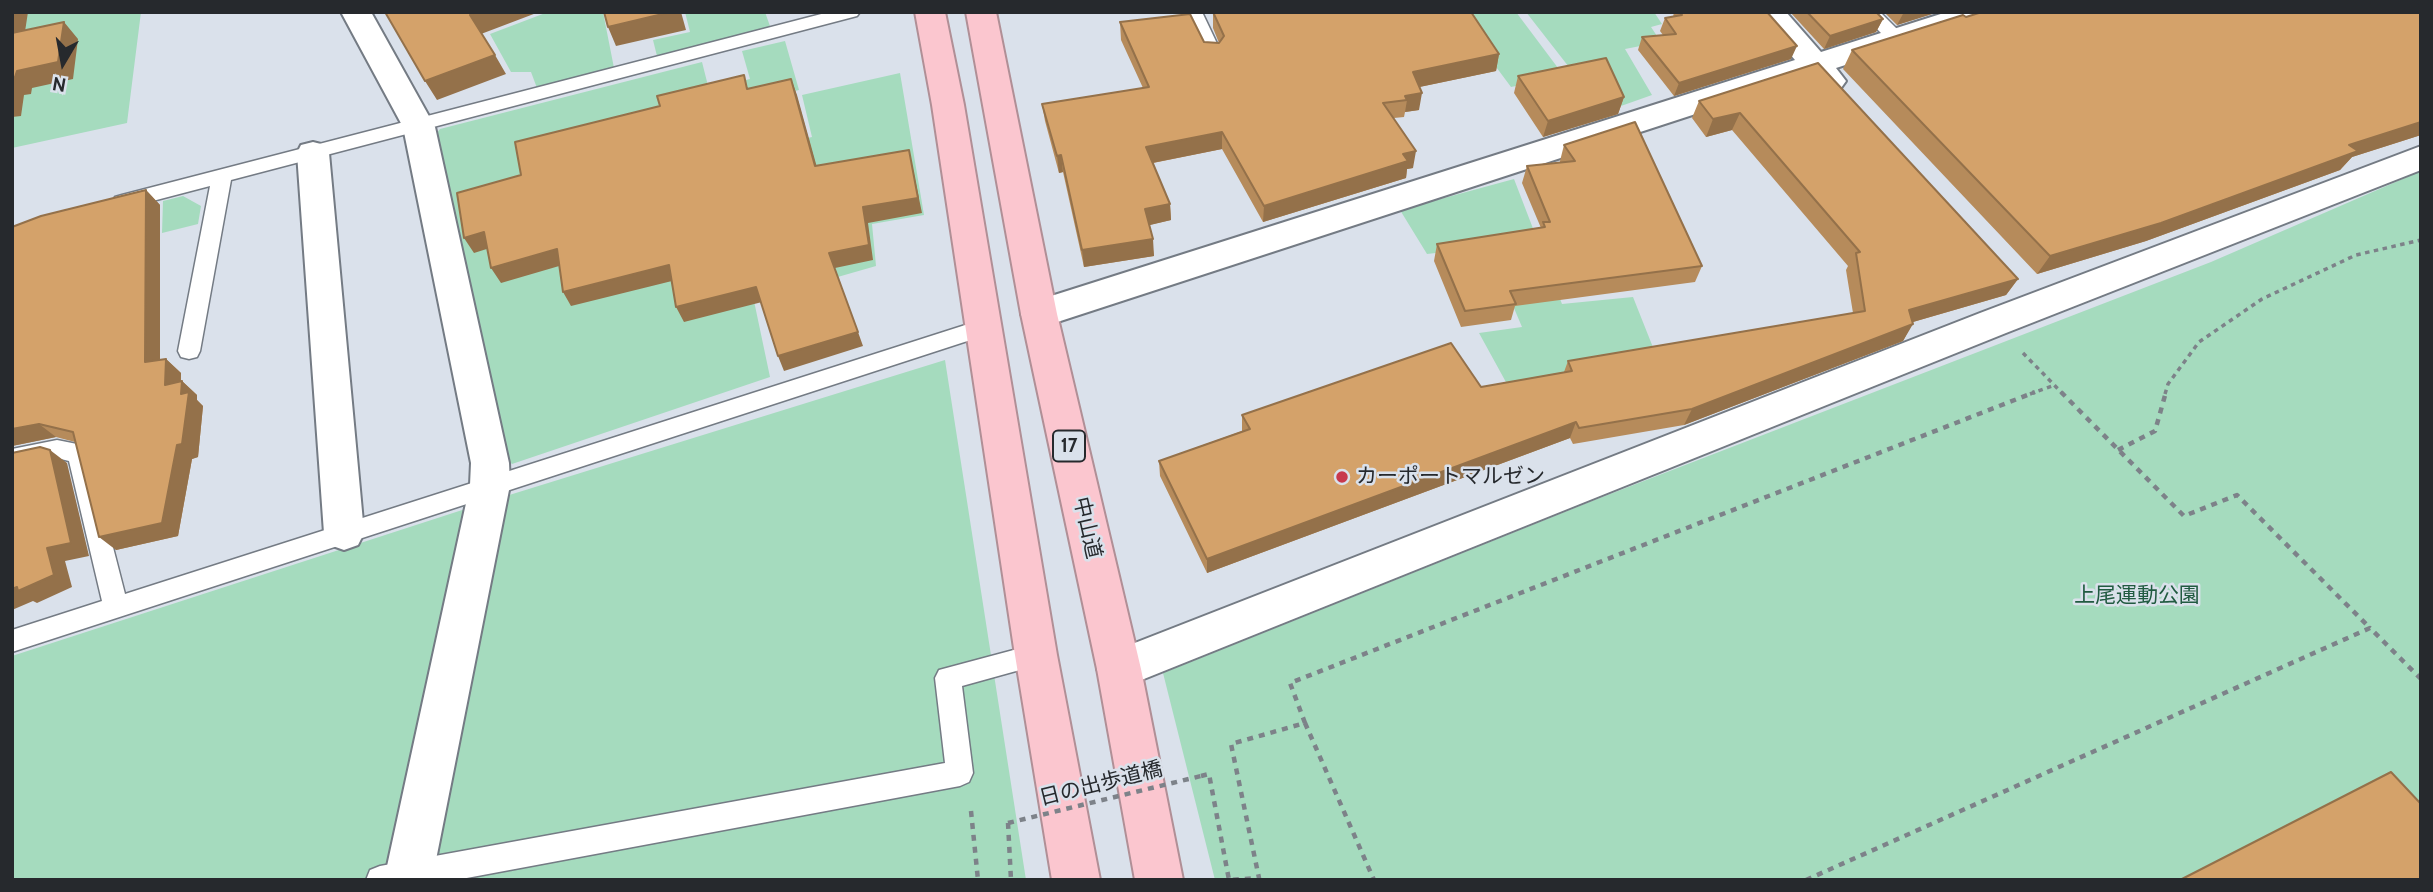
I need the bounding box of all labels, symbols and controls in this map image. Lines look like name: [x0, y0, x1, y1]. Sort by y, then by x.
north arrow: [28, 28, 98, 98]
text: N: [51, 72, 68, 97]
road number: 17: [1053, 430, 1085, 462]
place label: カーポートマルゼン: [1356, 464, 1545, 490]
marker: カーポートマルゼン: [1334, 469, 1350, 485]
street label: 中山道: [1068, 494, 1106, 562]
park label: 上尾運動公園: [2074, 583, 2200, 609]
street label: 日の出歩道橋: [1037, 757, 1165, 811]

